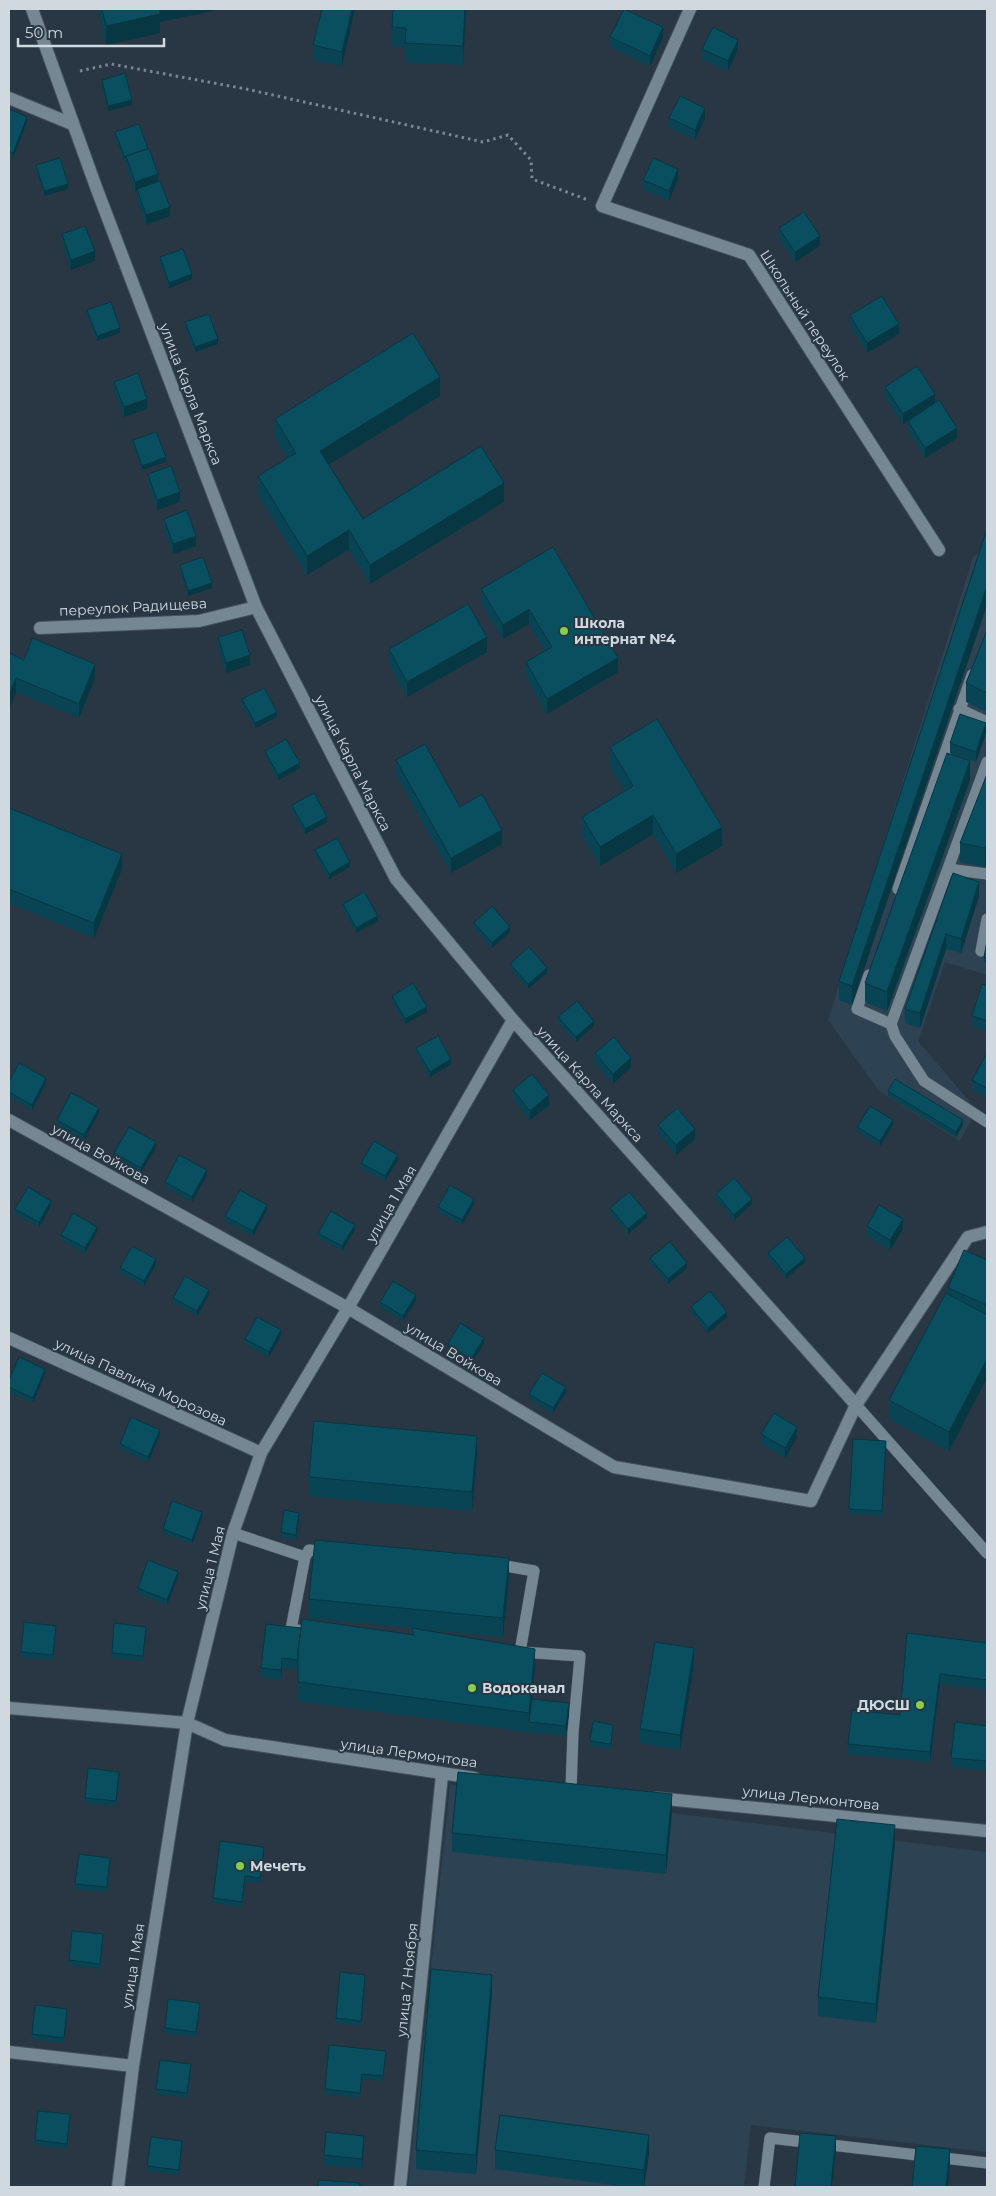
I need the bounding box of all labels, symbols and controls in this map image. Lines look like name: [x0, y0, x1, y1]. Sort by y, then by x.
scale bar: [18, 15, 164, 47]
text: 50 m: [25, 23, 63, 42]
street label: Школьный переулок: [756, 246, 854, 384]
street label: улица Карла Маркса: [155, 320, 226, 468]
street label: переулок Радищева: [59, 594, 207, 620]
place label: Школа интернат №4: [574, 614, 676, 648]
marker: Школа интернат №4: [558, 625, 570, 637]
street label: улица Карла Маркса: [310, 691, 395, 834]
street label: улица Карла Маркса: [532, 1021, 647, 1146]
street label: улица Войкова: [48, 1119, 153, 1189]
street label: улица 1 Мая: [361, 1162, 420, 1247]
street label: улица Войкова: [401, 1317, 506, 1390]
street label: улица Павлика Морозова: [51, 1334, 230, 1430]
street label: улица 1 Мая: [191, 1524, 229, 1613]
place label: Водоканал: [482, 1679, 565, 1697]
marker: Водоканал: [466, 1682, 478, 1694]
place label: ДЮСШ: [857, 1696, 910, 1714]
marker: ДЮСШ: [914, 1699, 926, 1711]
street label: улица Лермонтова: [338, 1734, 479, 1772]
street label: улица Лермонтова: [740, 1782, 881, 1814]
place label: Мечеть: [250, 1857, 307, 1875]
marker: Мечеть: [234, 1860, 246, 1872]
street label: улица 1 Мая: [117, 1922, 149, 2011]
street label: улица 7 Ноября: [392, 1922, 422, 2039]

